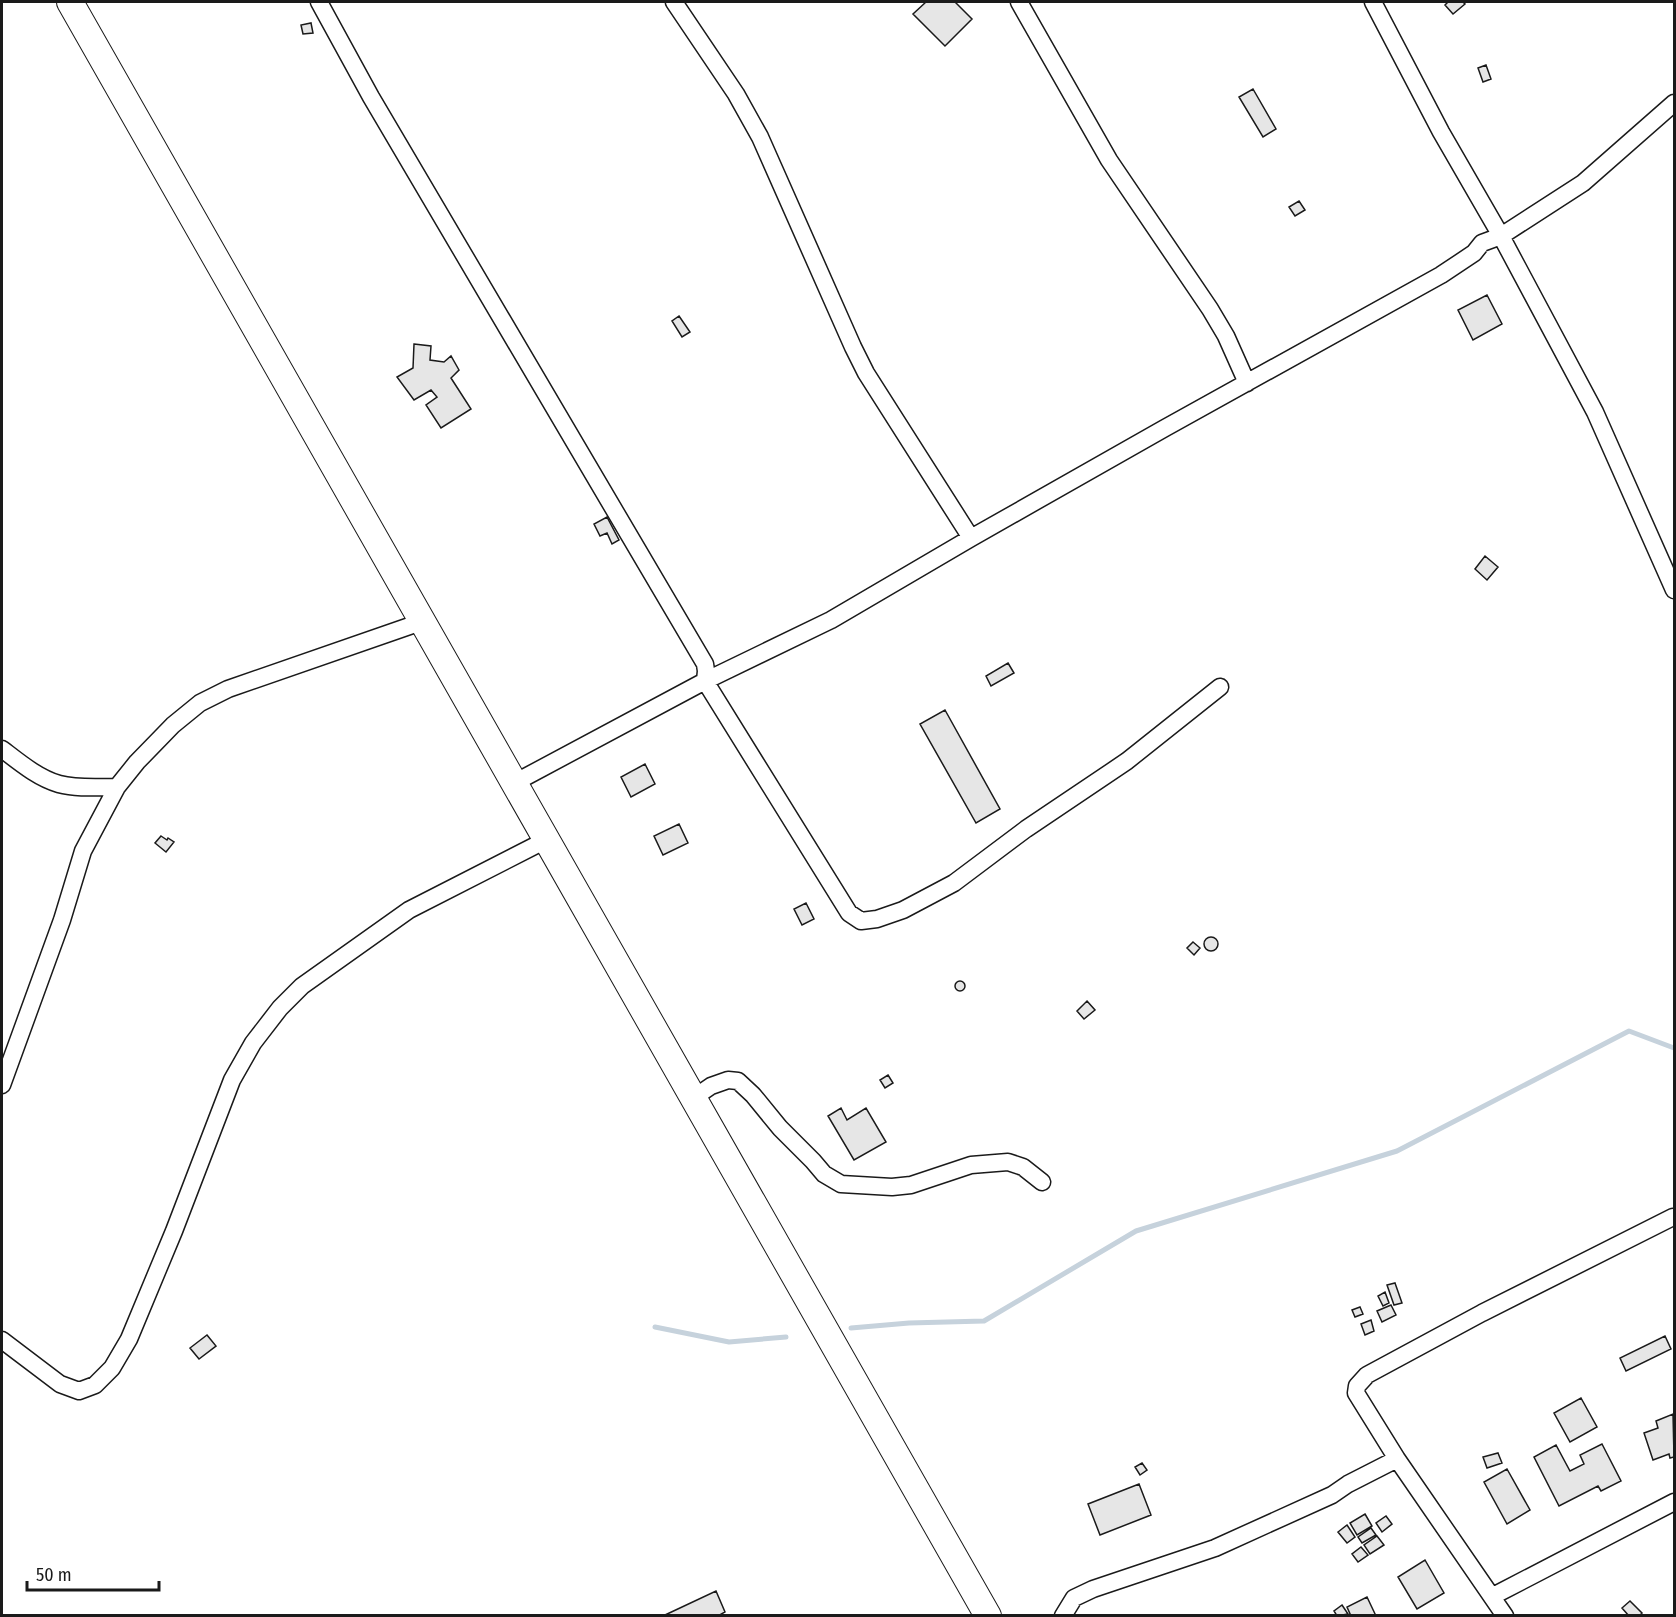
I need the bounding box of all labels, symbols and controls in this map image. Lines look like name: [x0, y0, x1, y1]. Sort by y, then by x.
scale bar: [27, 1554, 159, 1592]
text: 50 m: [36, 1564, 72, 1586]

